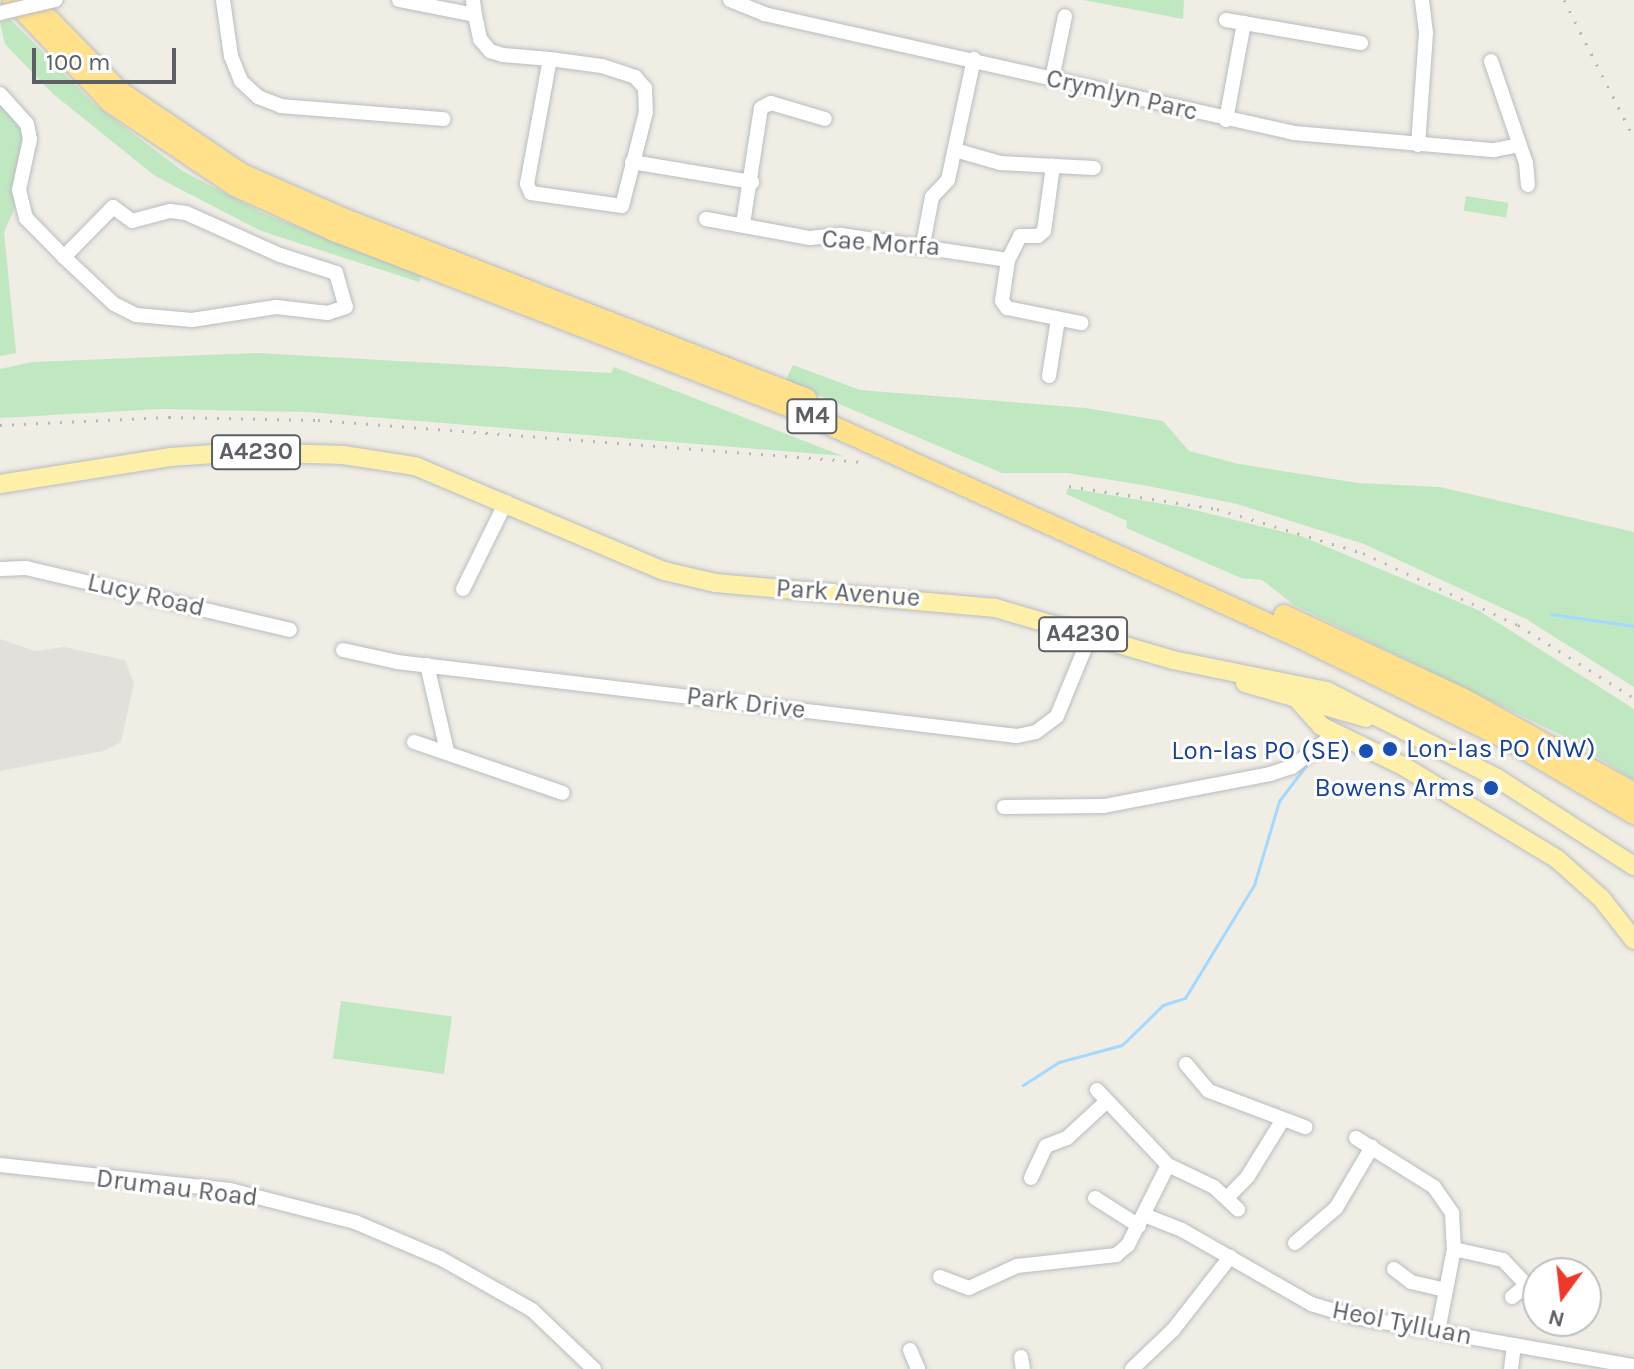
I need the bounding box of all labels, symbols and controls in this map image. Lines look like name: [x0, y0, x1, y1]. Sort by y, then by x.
scale bar: [36, 32, 180, 82]
text: 100 m: [46, 48, 111, 76]
street label: Crymlyn Parc: [1043, 62, 1201, 128]
street label: Cae Morfa: [821, 223, 941, 263]
road number: M4: [786, 396, 838, 436]
road number: A4230: [210, 432, 302, 472]
street label: Lucy Road: [84, 566, 208, 624]
street label: Park Avenue: [775, 572, 921, 614]
road number: A4230: [1037, 614, 1129, 654]
street label: Park Drive: [685, 680, 807, 726]
place label: Lon-las PO (NW): [1406, 733, 1595, 765]
place label: Lon-las PO (SE): [1171, 735, 1350, 767]
marker: Lon-las PO (NW): [1381, 740, 1399, 758]
marker: Lon-las PO (SE): [1357, 742, 1375, 760]
place label: Bowens Arms: [1315, 772, 1475, 804]
marker: Bowens Arms: [1482, 779, 1500, 797]
street label: Drumau Road: [94, 1163, 260, 1213]
north arrow: [1522, 1257, 1602, 1337]
street label: Heol Tylluan: [1329, 1294, 1475, 1352]
text: N: [1545, 1304, 1567, 1333]

